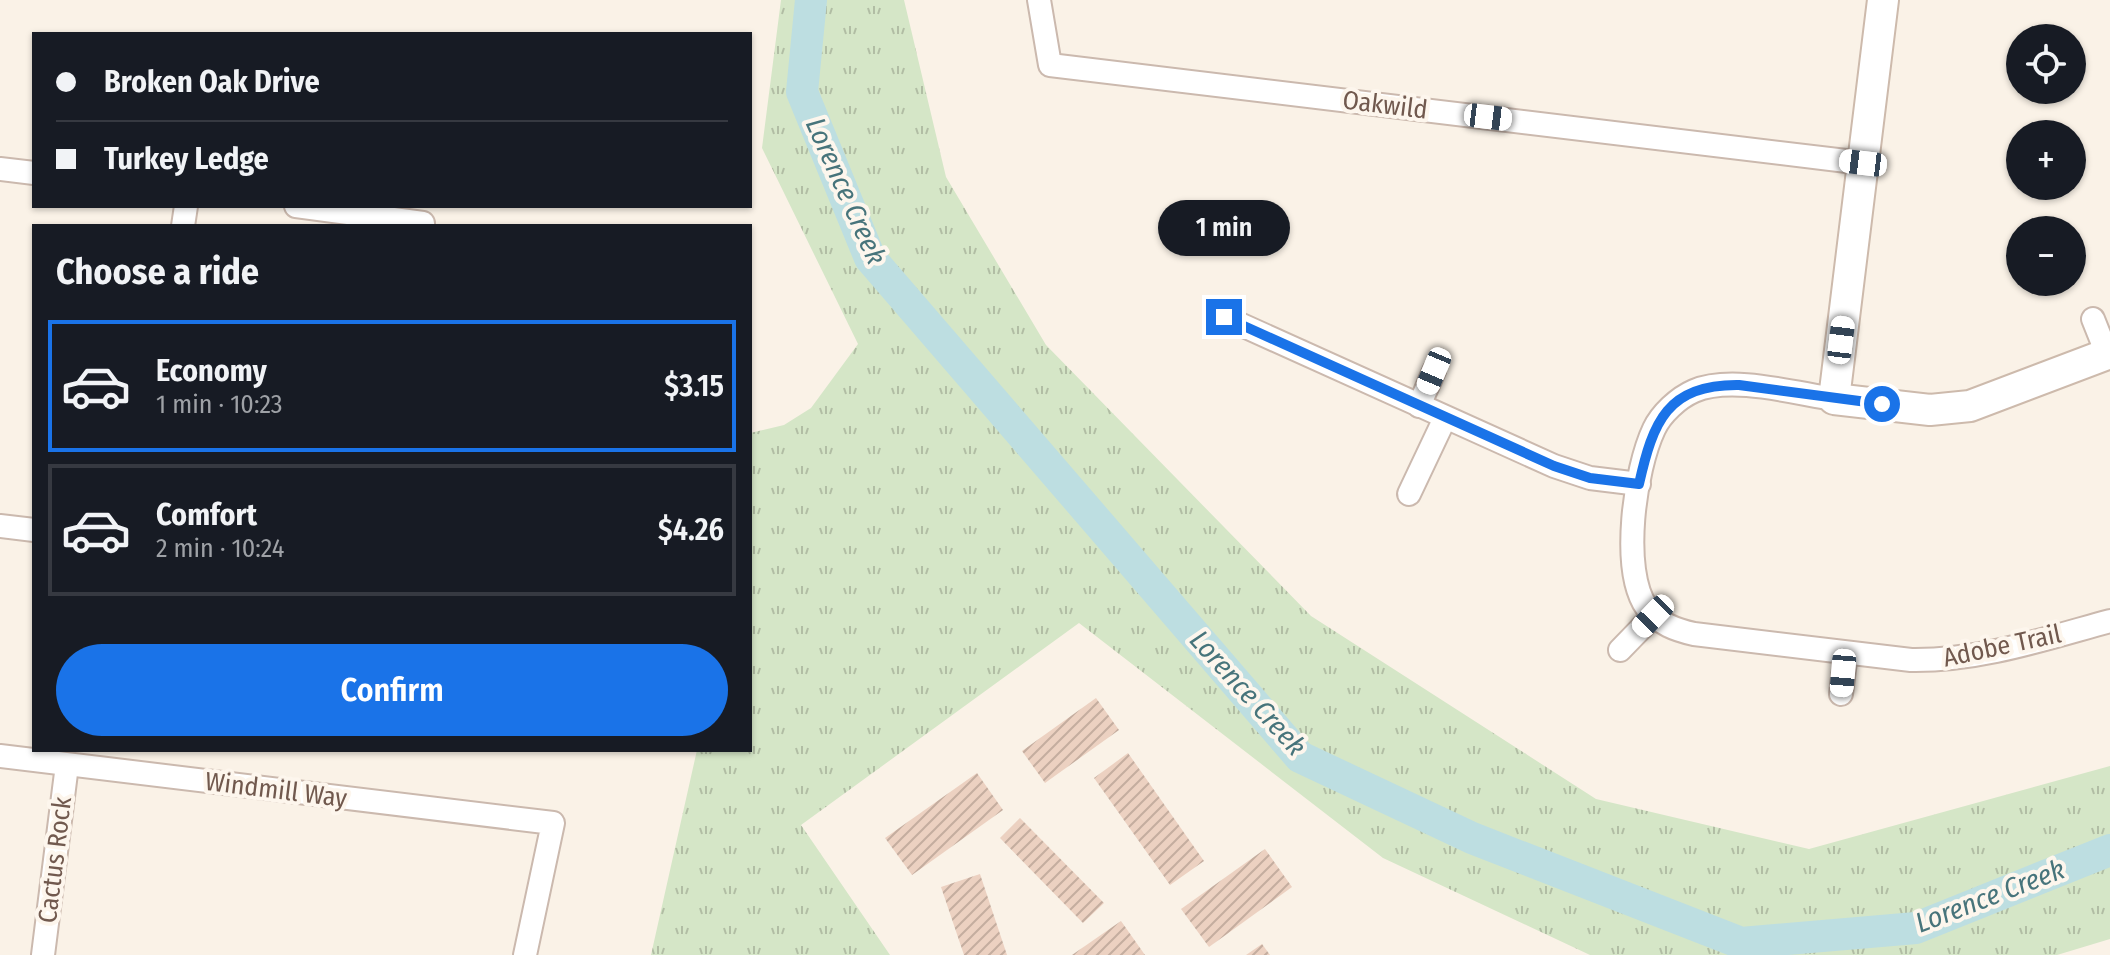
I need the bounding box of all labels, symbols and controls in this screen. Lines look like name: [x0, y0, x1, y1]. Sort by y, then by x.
map controls: [2006, 24, 2086, 296]
button: locate: [2006, 24, 2086, 104]
text: Broken Oak Drive: [104, 64, 320, 100]
street label: Oakwild: [1341, 84, 1429, 126]
car: [1463, 102, 1513, 132]
water label: Lorence Creek: [799, 112, 893, 270]
button: +: [2006, 120, 2086, 200]
text: Turkey Ledge: [104, 141, 269, 177]
car: [1838, 148, 1888, 178]
callout: 1 min: [1158, 201, 1290, 257]
text: 1 min: [1196, 212, 1252, 243]
button: −: [2006, 216, 2086, 296]
text: Choose a ride: [56, 250, 259, 294]
route end: [1206, 299, 1242, 335]
car: [1826, 315, 1856, 365]
car: [1414, 344, 1454, 398]
icon: car: [60, 350, 132, 422]
text: Economy: [156, 353, 267, 389]
text: $3.15: [664, 368, 724, 404]
route start: [1864, 386, 1900, 422]
text: 1 min · 10:23: [156, 389, 283, 420]
icon: car: [60, 494, 132, 566]
text: Comfort: [156, 497, 257, 533]
text: $4.26: [658, 512, 724, 548]
text: 2 min · 10:24: [156, 533, 284, 564]
car: [1628, 590, 1678, 642]
street label: Adobe Trail: [1940, 618, 2064, 674]
water label: Lorence Creek: [1183, 624, 1313, 763]
button: Confirm: [56, 644, 728, 736]
car: [1829, 648, 1857, 698]
street label: Windmill Way: [203, 766, 349, 814]
street label: Cactus Rock: [32, 794, 78, 925]
water label: Lorence Creek: [1911, 852, 2069, 940]

